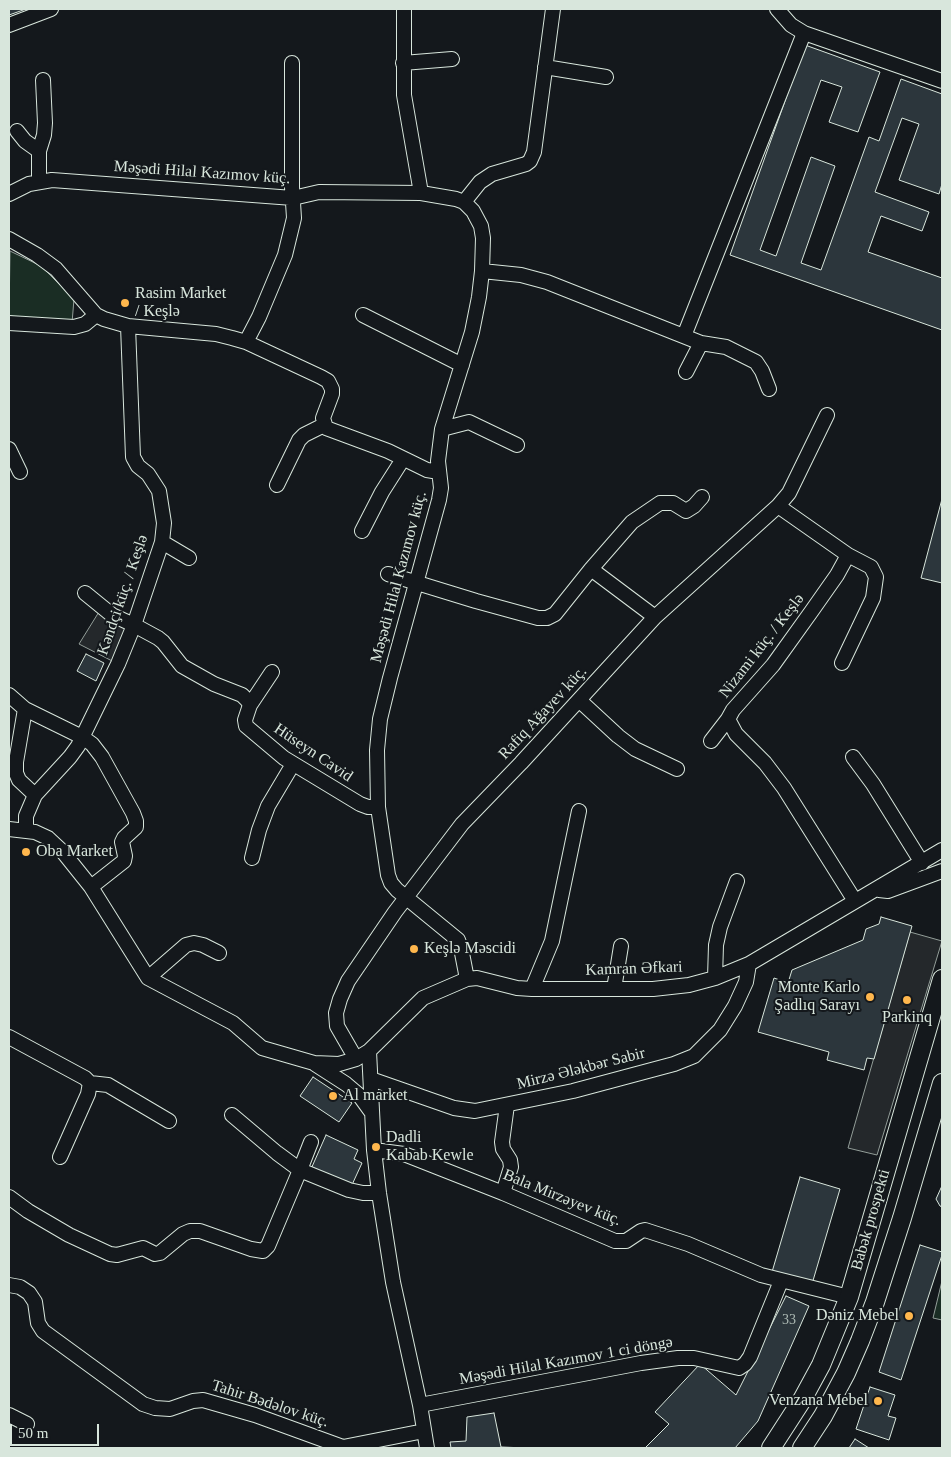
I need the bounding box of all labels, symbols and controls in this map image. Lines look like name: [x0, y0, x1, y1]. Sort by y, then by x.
street label: Məşədi Hilal Kazımov küç.: [113, 157, 291, 189]
place label: Rasim Market / Keşlə: [135, 284, 226, 322]
marker: Rasim Market / Keşlə: [119, 297, 131, 309]
street label: Məşədi Hilal Kazımov küç.: [367, 489, 431, 665]
street label: Kəndçi küç. / Keşlə: [93, 532, 153, 658]
street label: Nizami küç. / Keşlə: [715, 590, 809, 702]
street label: Rafiq Ağayev küç.: [495, 662, 591, 764]
street label: Hüseyn Cavid: [270, 720, 356, 786]
place label: Oba Market: [36, 842, 113, 862]
marker: Oba Market: [20, 846, 32, 858]
place label: Keşlə Məscidi: [424, 939, 516, 959]
marker: Keşlə Məscidi: [408, 943, 420, 955]
street label: Kamran Əfkari: [585, 958, 683, 980]
place label: Monte Karlo Şadlıq Sarayı: [774, 978, 860, 1016]
marker: Monte Karlo Şadlıq Sarayı: [864, 991, 876, 1003]
marker: Parkinq: [901, 994, 913, 1006]
place label: Parkinq: [882, 1008, 932, 1028]
street label: Mirzə Ələkbər Sabir: [515, 1044, 647, 1094]
place label: Al market: [343, 1086, 407, 1106]
marker: Al market: [327, 1090, 339, 1102]
place label: Dadli Kabab Kewle: [386, 1128, 474, 1166]
marker: Dadli Kabab Kewle: [370, 1141, 382, 1153]
street label: Bala Mirzəyev küç.: [500, 1166, 624, 1230]
street label: Babək prospekti: [847, 1167, 895, 1273]
place label: Dəniz Mebel: [816, 1306, 899, 1326]
marker: Dəniz Mebel: [903, 1310, 915, 1322]
house number: 33: [782, 1312, 796, 1328]
street label: Məşədi Hilal Kazımov 1 ci döngə: [458, 1333, 674, 1389]
street label: Tahir Bədəlov küç.: [209, 1376, 331, 1432]
place label: Venzana Mebel: [769, 1391, 868, 1411]
marker: Venzana Mebel: [872, 1395, 884, 1407]
scale bar: [12, 1414, 101, 1446]
text: 50 m: [18, 1425, 48, 1441]

